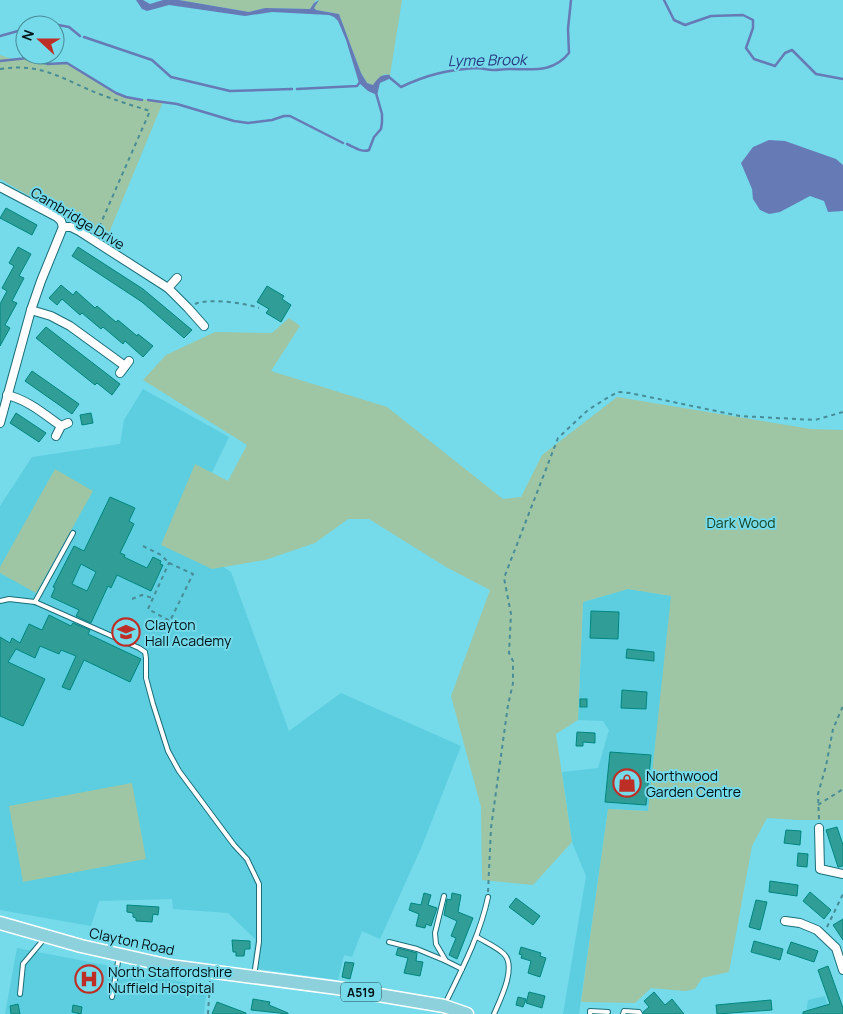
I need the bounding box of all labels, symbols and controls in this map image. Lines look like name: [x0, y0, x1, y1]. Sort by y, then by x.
north arrow: [15, 15, 65, 65]
text: N: [17, 27, 38, 43]
water label: Lyme Brook: [447, 49, 529, 71]
street label: Cambridge Drive: [27, 182, 129, 254]
park label: Dark Wood: [706, 513, 776, 532]
place label: Clayton Hall Academy: [145, 615, 232, 650]
school or university icon: Clayton Hall Academy: [111, 617, 141, 647]
place label: Northwood Garden Centre: [646, 766, 741, 801]
shop icon: Northwood Garden Centre: [612, 768, 642, 798]
street label: Clayton Road: [88, 923, 176, 959]
place label: North Staffordshire Nuffield Hospital: [108, 962, 232, 997]
hospital icon: North Staffordshire Nuffield Hospital: [74, 964, 104, 994]
road number: A519: [341, 982, 381, 1002]

